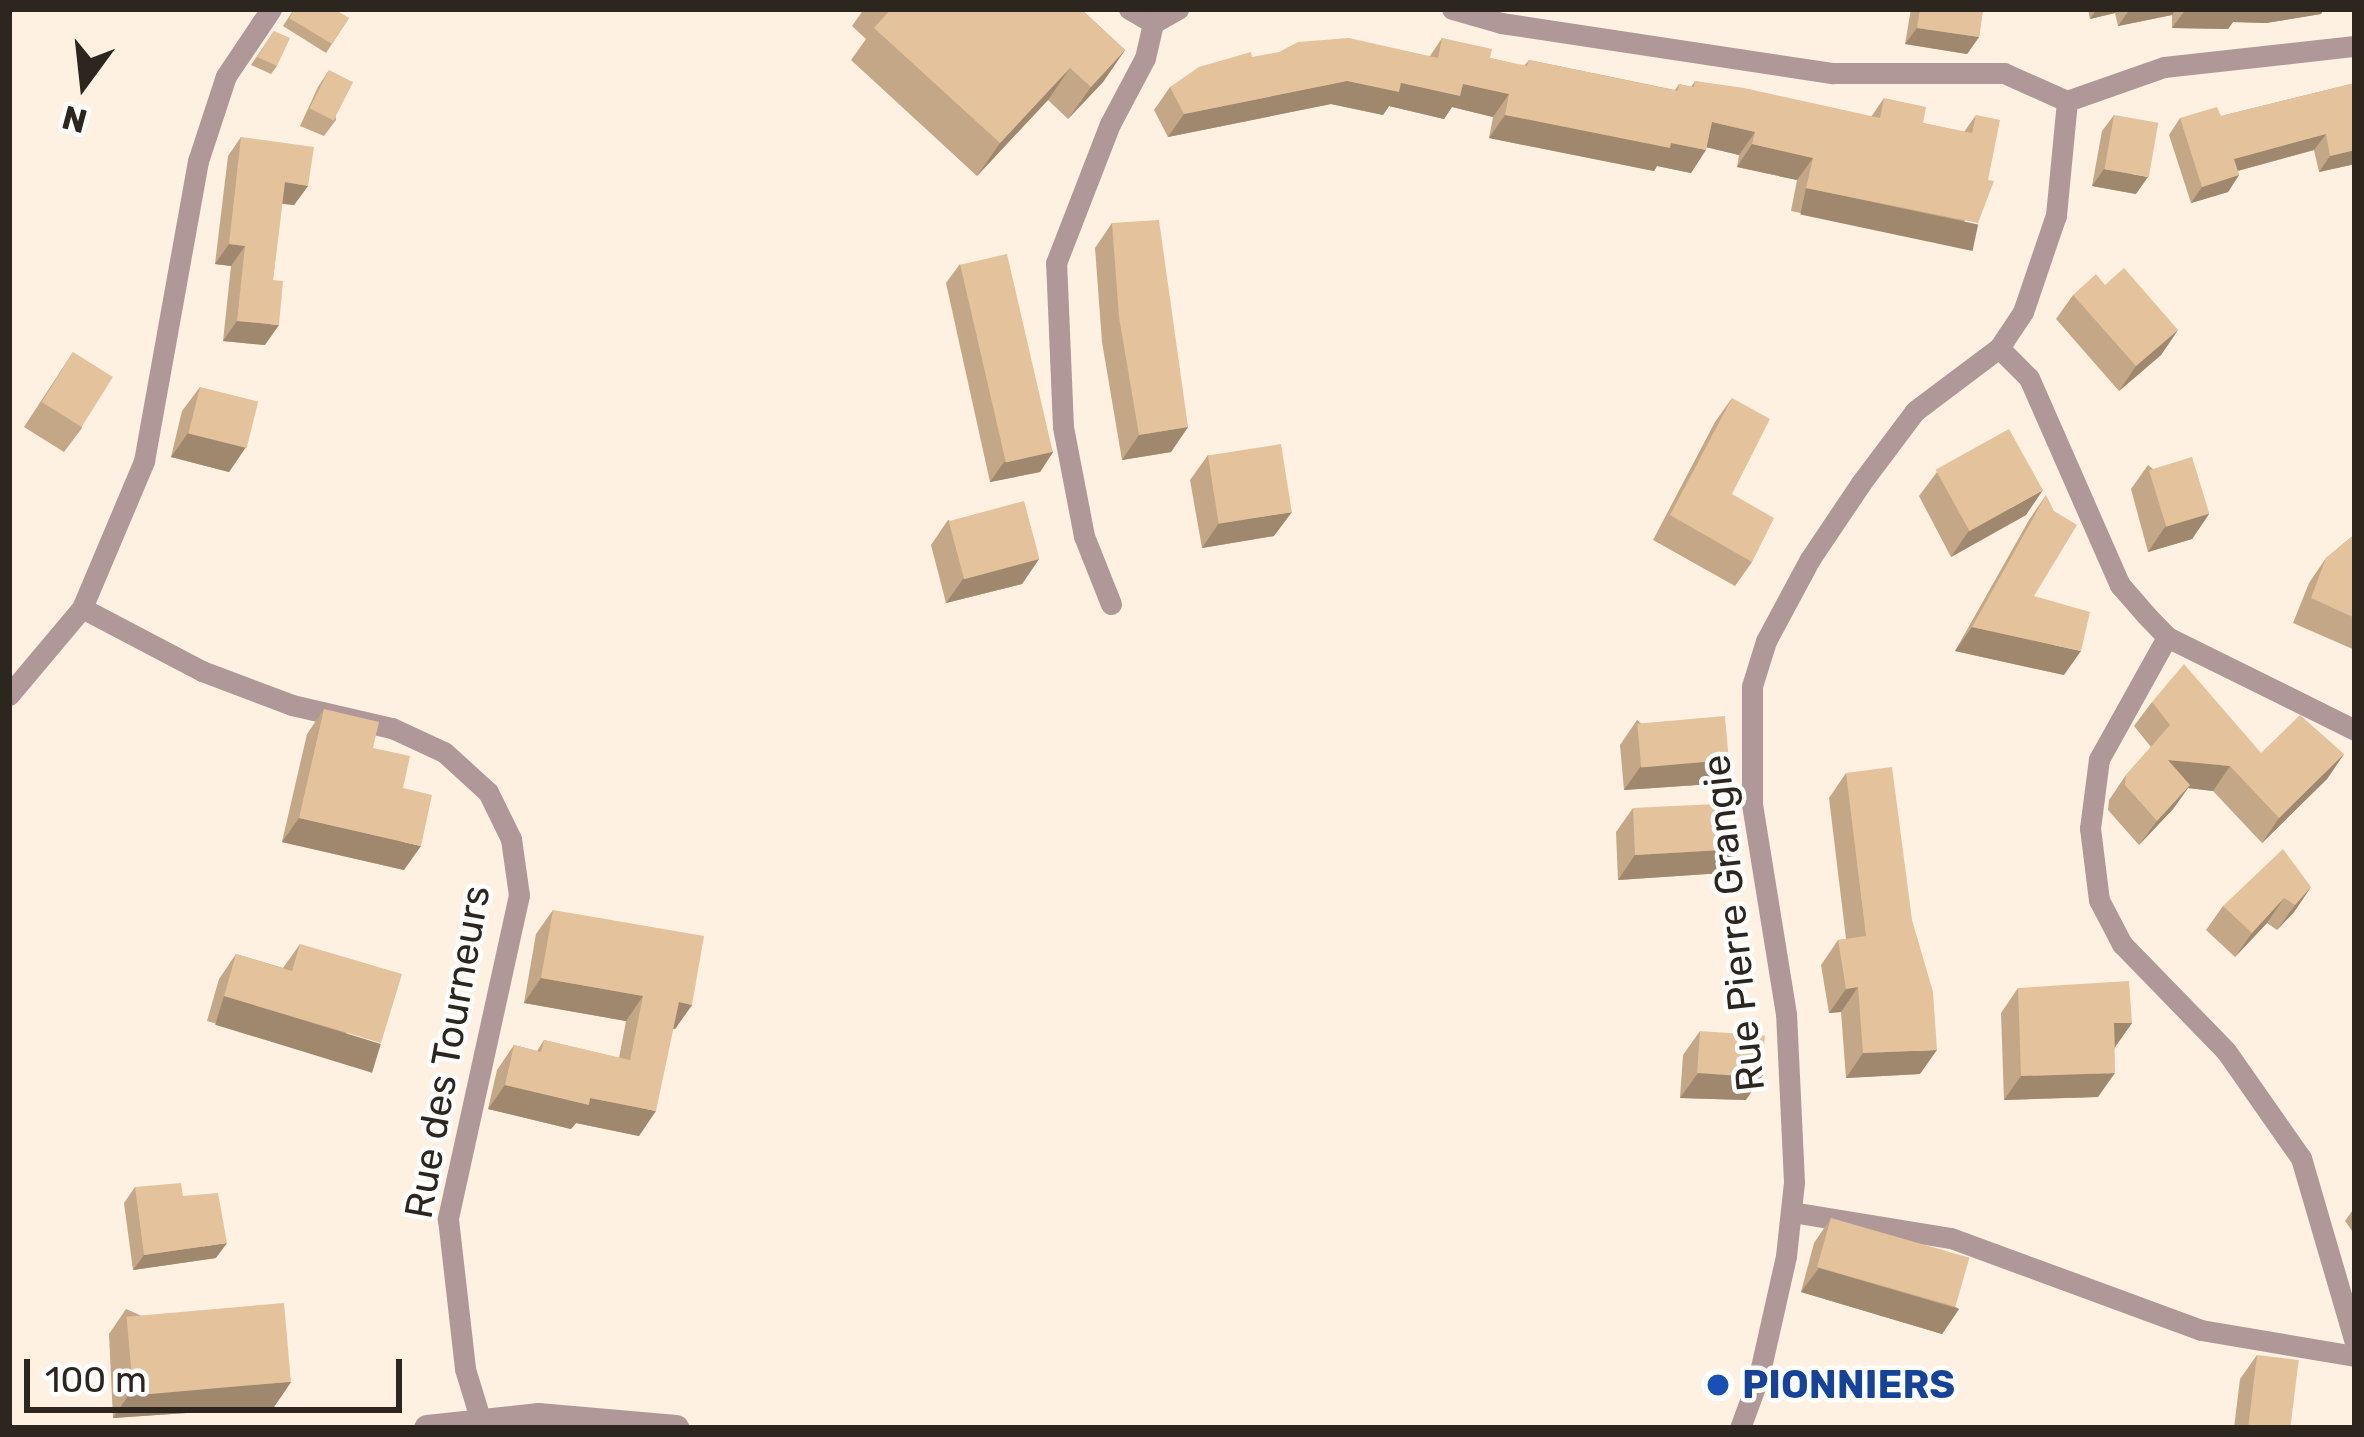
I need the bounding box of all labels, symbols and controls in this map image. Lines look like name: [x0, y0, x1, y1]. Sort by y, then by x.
north arrow: [24, 24, 144, 144]
text: N: [58, 97, 91, 141]
street label: Rue Pierre Grangie: [1693, 752, 1775, 1094]
street label: Rue des Tourneurs: [396, 881, 500, 1223]
scale bar: [30, 1335, 408, 1409]
text: 100 m: [45, 1358, 147, 1401]
place label: PIONNIERS: [1742, 1362, 1955, 1408]
marker: PIONNIERS: [1705, 1372, 1731, 1398]

